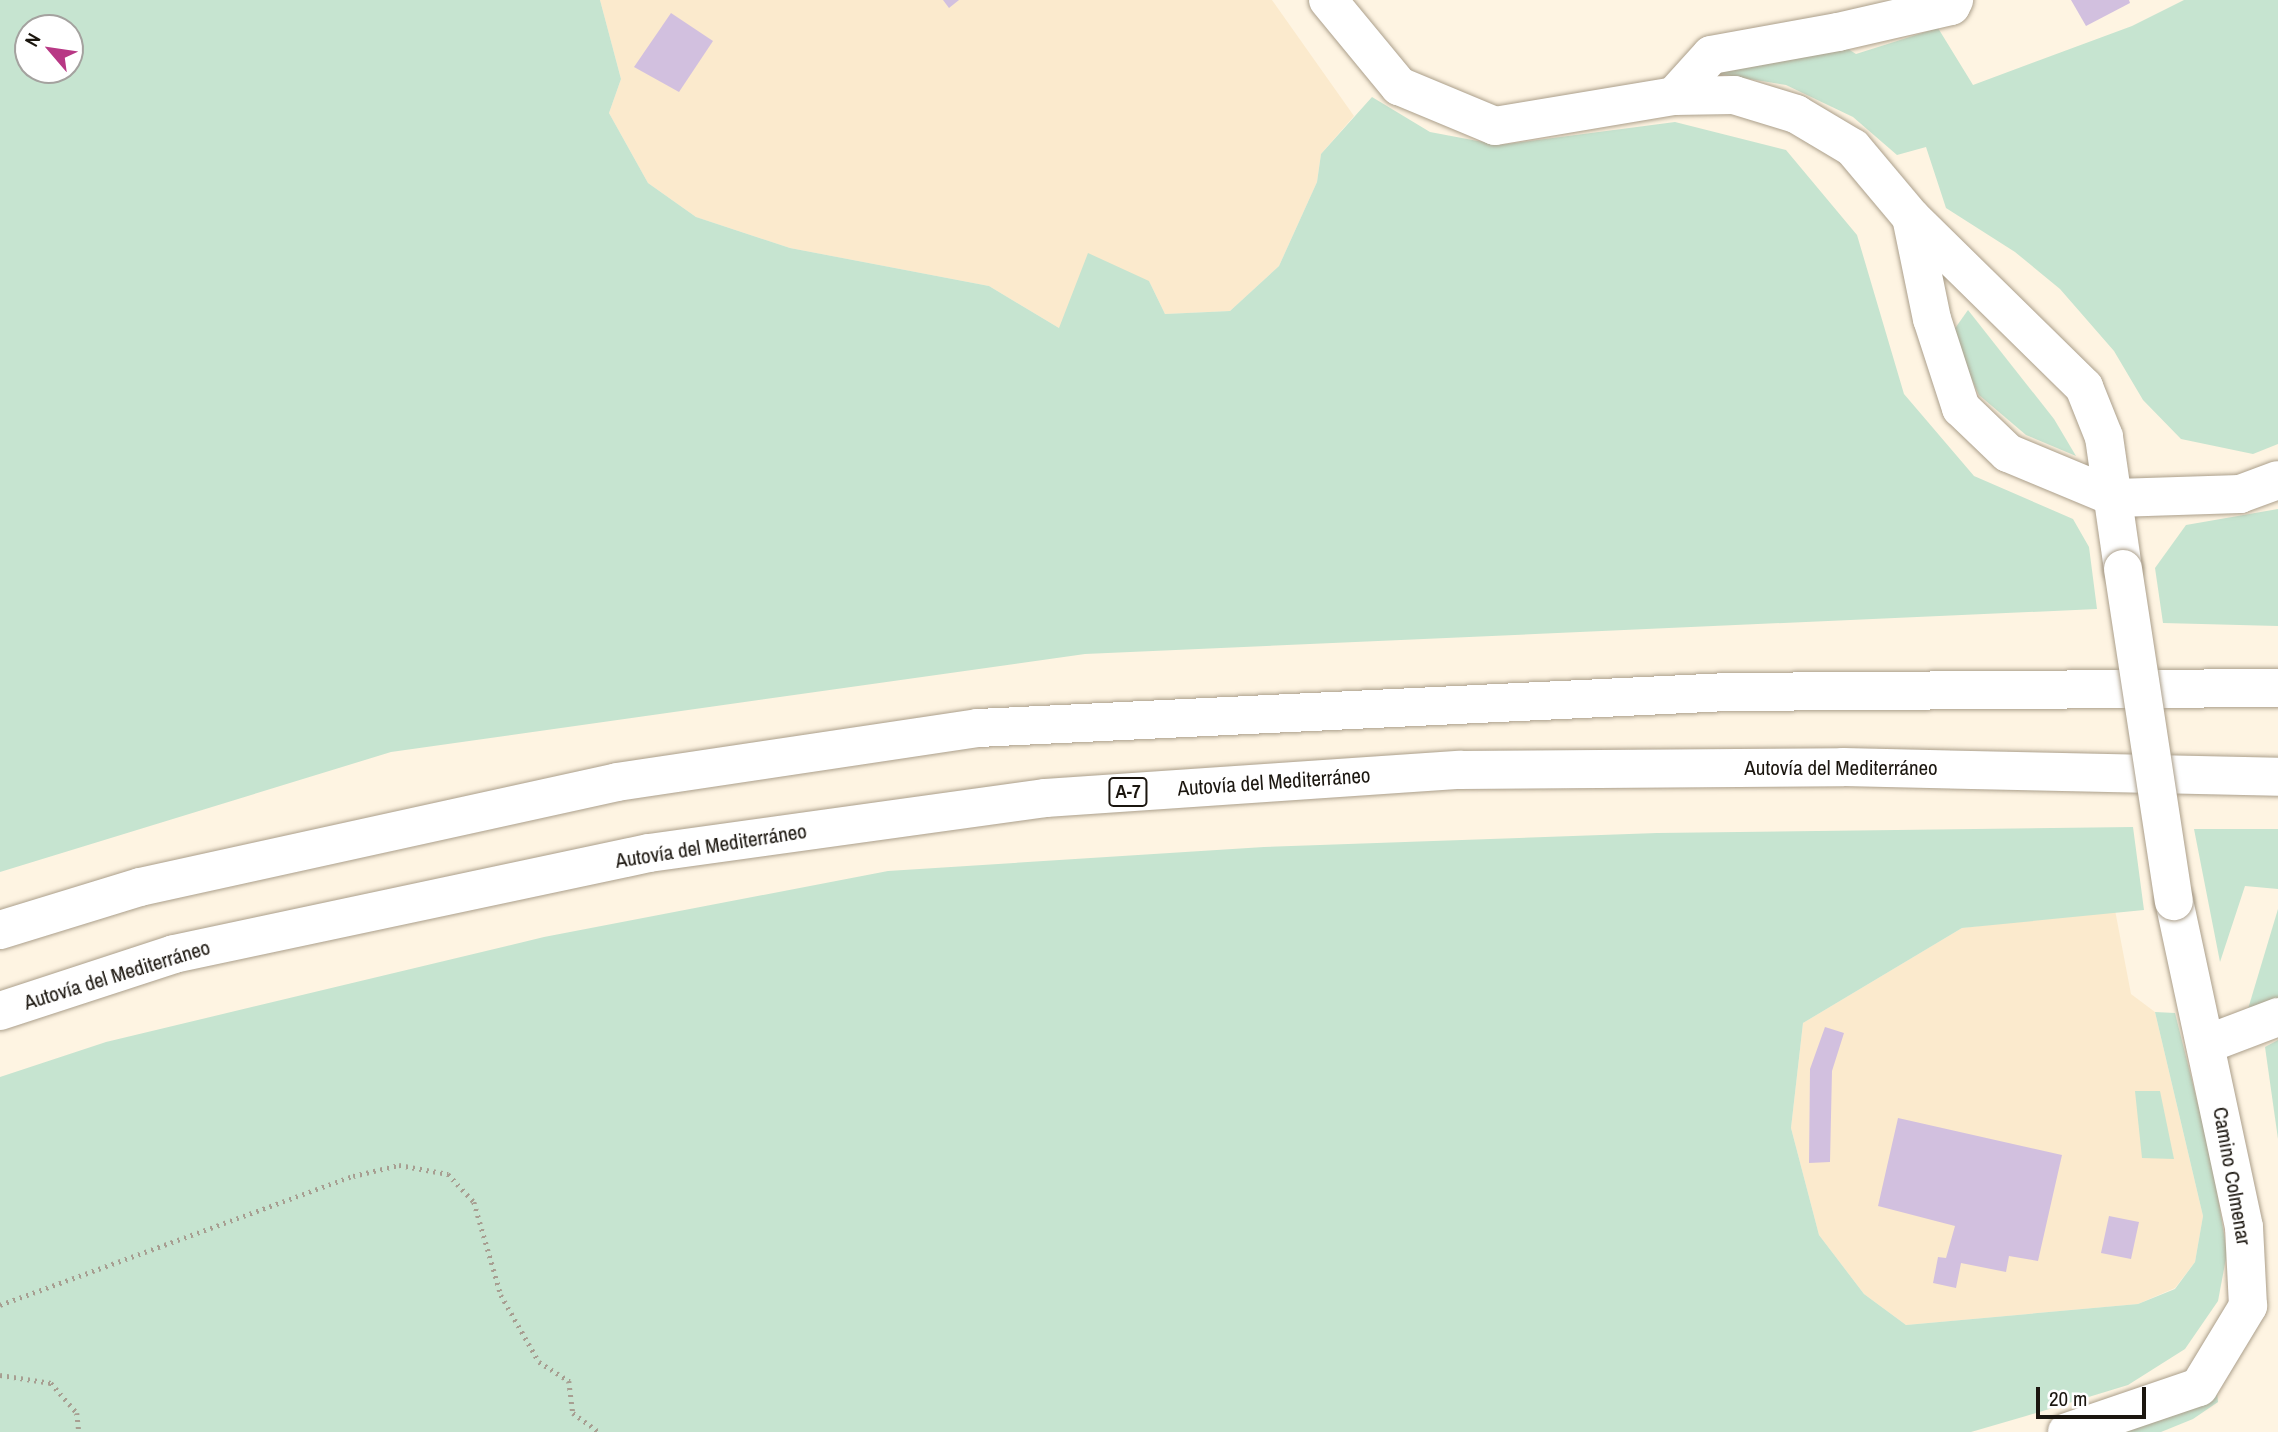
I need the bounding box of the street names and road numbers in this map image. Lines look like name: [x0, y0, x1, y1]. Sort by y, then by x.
street label: Autovía del Mediterráneo: [1744, 755, 1938, 781]
street label: Autovía del Mediterráneo: [1177, 763, 1371, 801]
road number: A-7: [1107, 776, 1149, 807]
street label: Autovía del Mediterráneo: [614, 818, 808, 874]
street label: Autovía del Mediterráneo: [21, 935, 213, 1015]
street label: Camino Colmenar: [2207, 1105, 2257, 1247]

